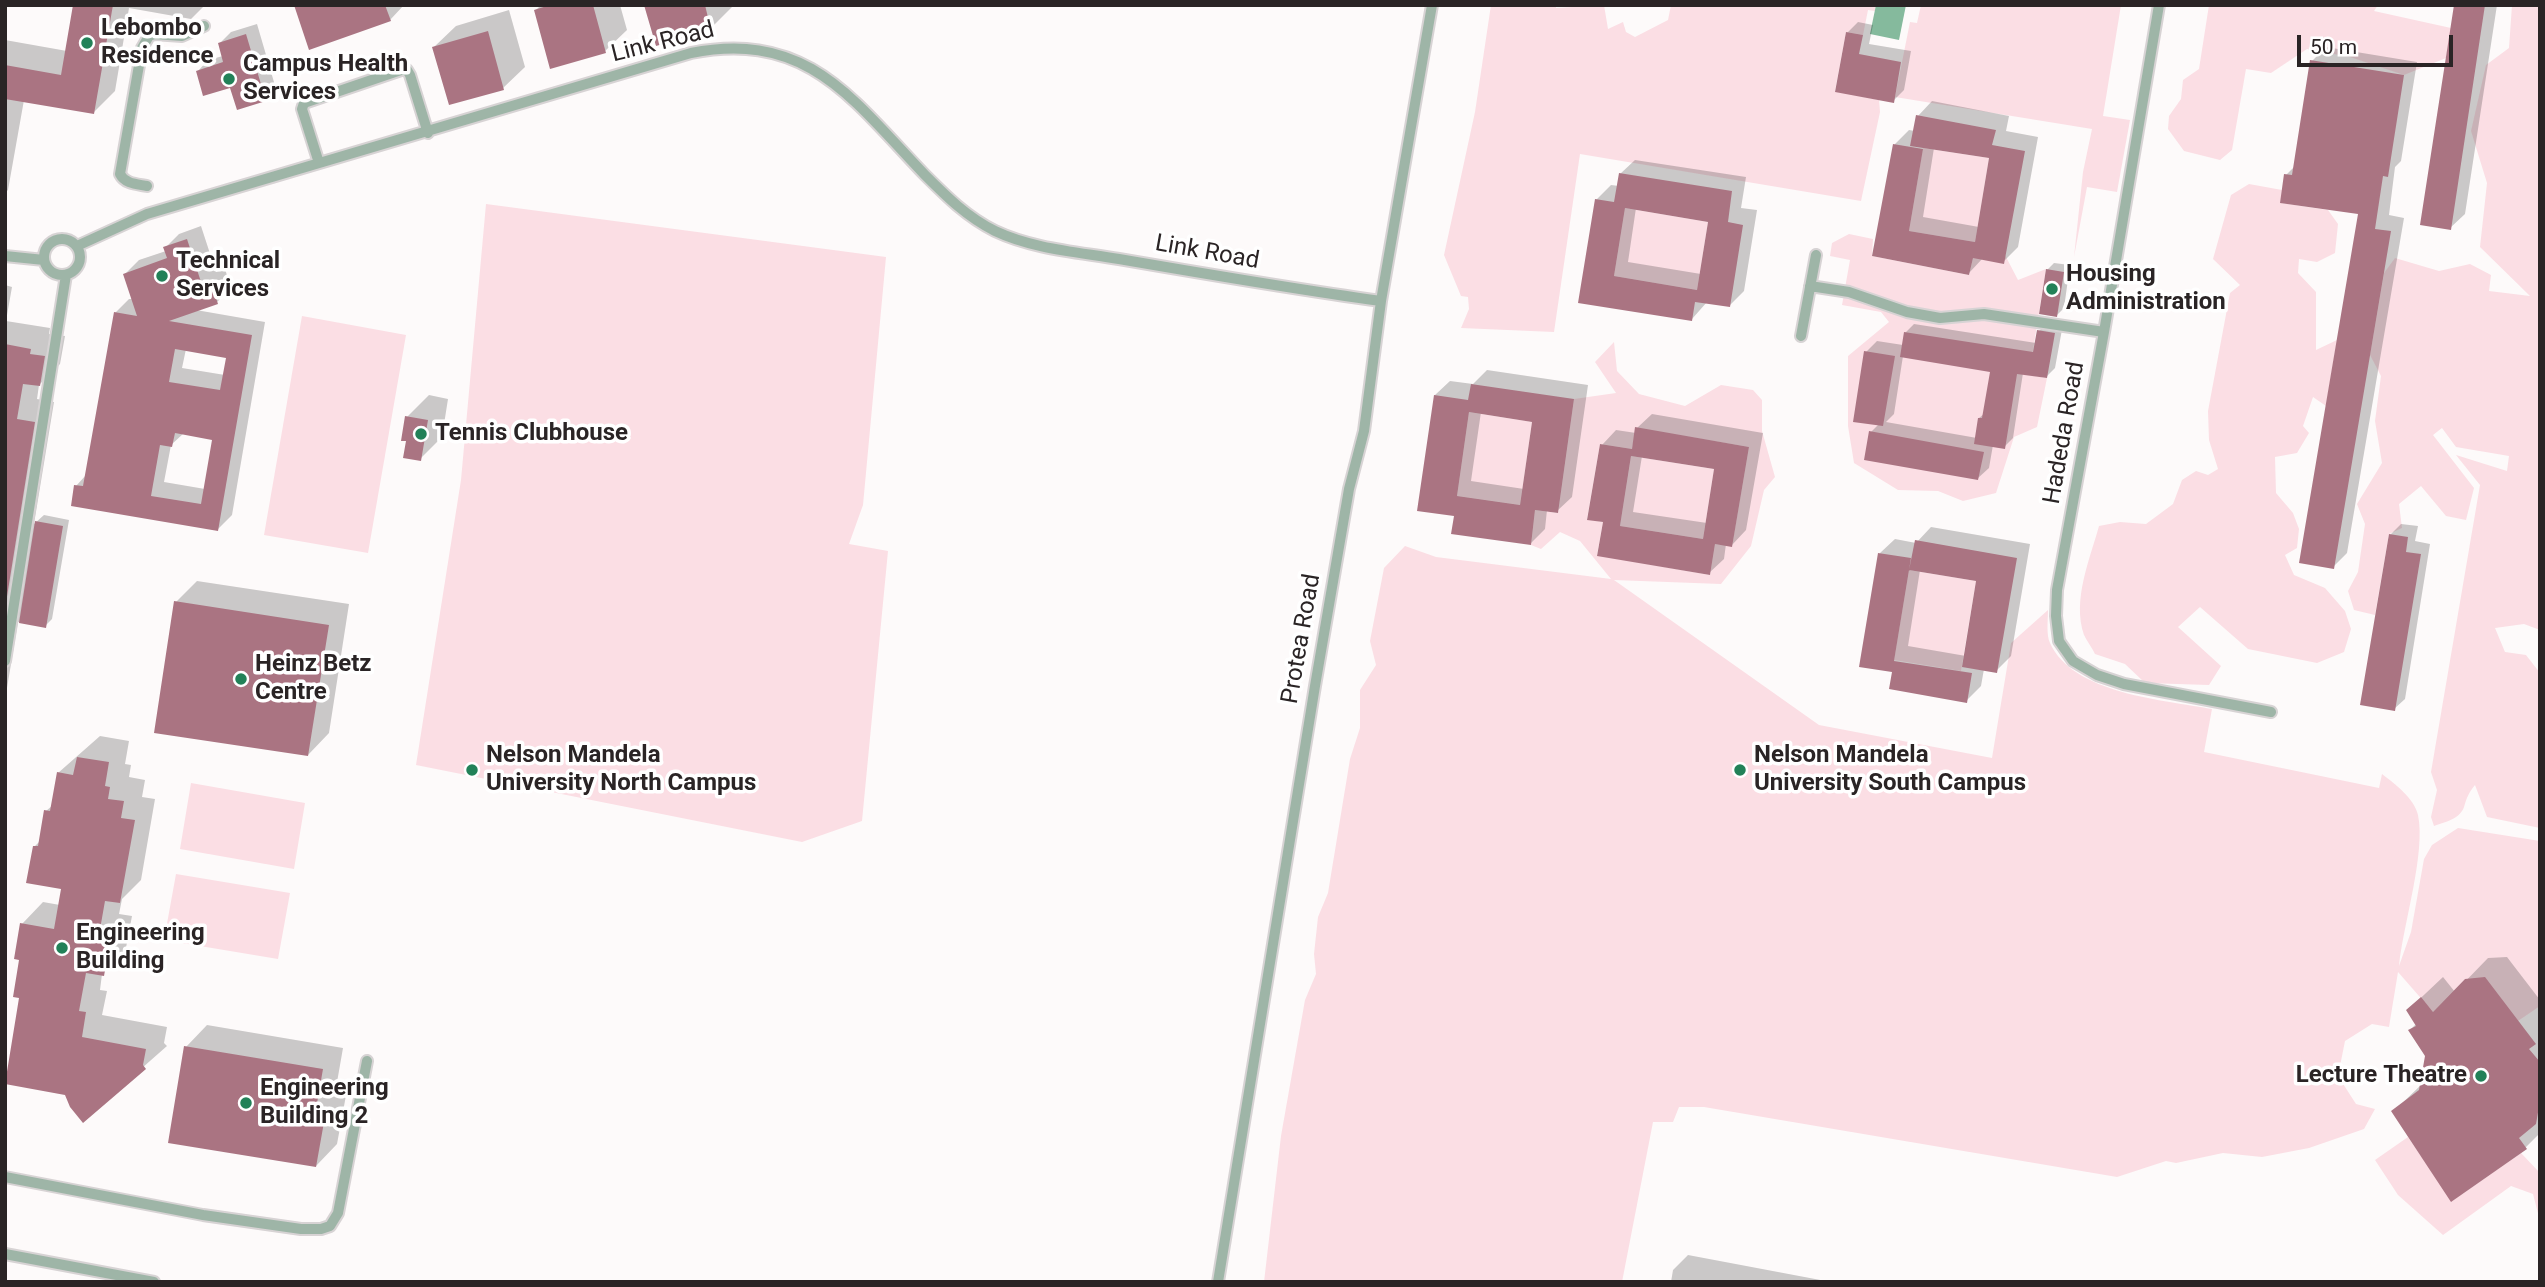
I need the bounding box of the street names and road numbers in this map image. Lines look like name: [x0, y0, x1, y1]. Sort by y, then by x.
street label: Link Road: [608, 16, 718, 70]
street label: Link Road: [1153, 230, 1261, 276]
street label: Hadeda Road: [2038, 360, 2092, 506]
street label: Protea Road: [1276, 572, 1328, 706]

